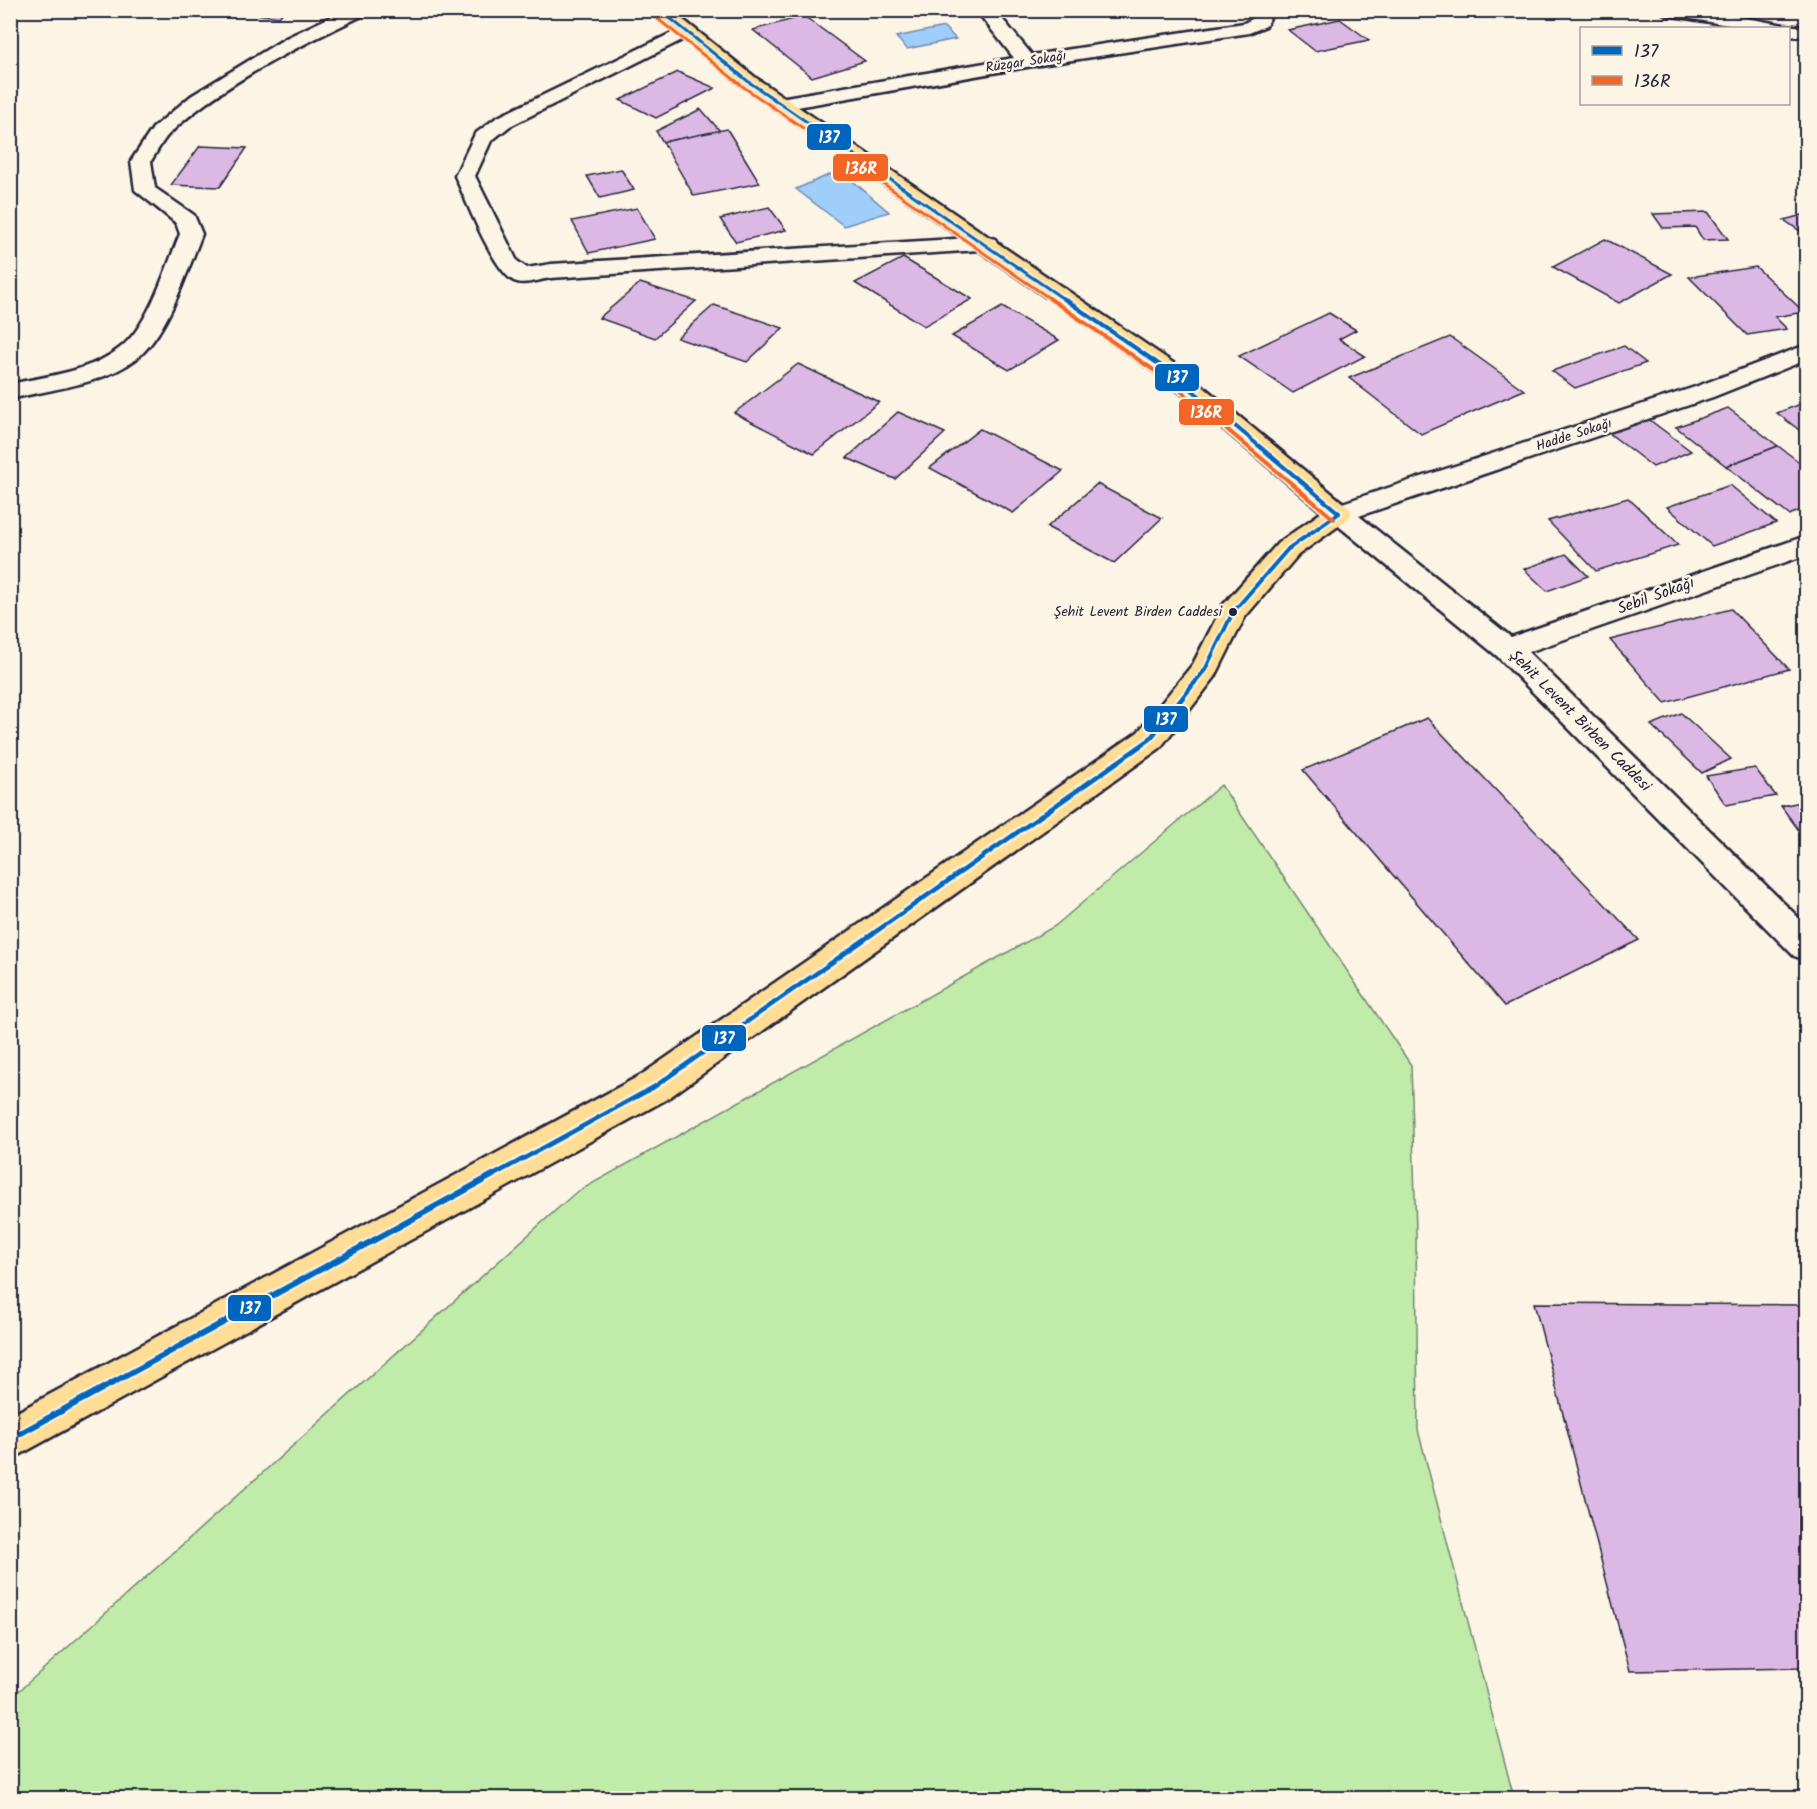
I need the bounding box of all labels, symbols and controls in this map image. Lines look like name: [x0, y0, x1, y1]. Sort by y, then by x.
legend: [1580, 27, 1790, 105]
text: 137: [1634, 38, 1659, 67]
street label: Rüzgar Sokağı: [984, 45, 1068, 79]
text: 136R: [1634, 68, 1670, 97]
line badge: 137: [806, 123, 852, 151]
text: 137: [818, 126, 840, 151]
line badge: 136R: [832, 153, 889, 182]
text: 136R: [845, 157, 877, 182]
line badge: 137: [1154, 363, 1200, 392]
text: 137: [1166, 366, 1188, 391]
line badge: 136R: [1178, 398, 1235, 426]
text: 136R: [1190, 401, 1222, 426]
street label: Hadde Sokağı: [1533, 412, 1615, 458]
street label: Sebil Sokağı: [1614, 570, 1698, 622]
place label: Şehit Levent Birden Caddesi: [1054, 601, 1223, 623]
marker: Şehit Levent Birden Caddesi: [1227, 606, 1239, 618]
street label: Şehit Levent Birben Caddesi: [1503, 644, 1658, 799]
line badge: 137: [1143, 705, 1189, 733]
text: 137: [1155, 708, 1177, 733]
line badge: 137: [701, 1024, 747, 1052]
text: 137: [713, 1027, 735, 1052]
line badge: 137: [227, 1294, 272, 1322]
text: 137: [239, 1297, 261, 1322]

